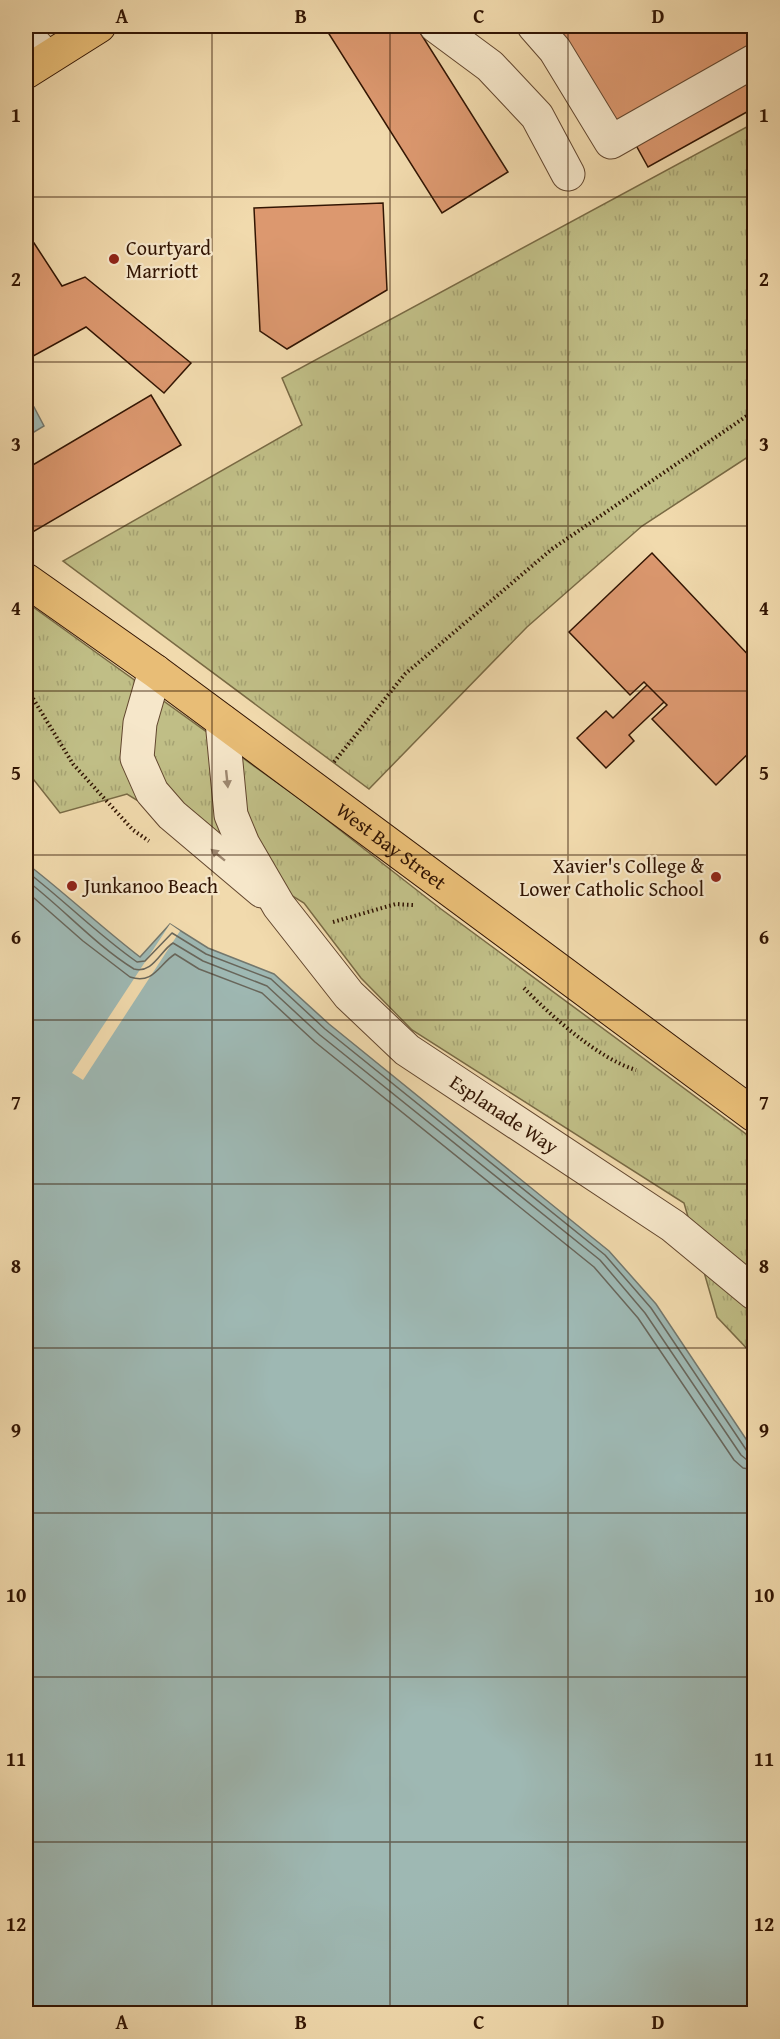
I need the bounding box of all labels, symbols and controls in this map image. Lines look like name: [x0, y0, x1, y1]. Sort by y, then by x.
text: A: [116, 1, 129, 30]
text: B: [295, 1, 307, 30]
text: C: [473, 1, 485, 30]
text: D: [651, 1, 665, 30]
text: 1: [11, 100, 21, 129]
text: 1: [759, 100, 769, 129]
place label: Courtyard Marriott: [126, 233, 211, 285]
marker: Courtyard Marriott: [107, 252, 121, 266]
text: 2: [11, 264, 21, 293]
text: 2: [759, 264, 769, 293]
text: 3: [11, 429, 21, 458]
text: 3: [759, 429, 769, 458]
text: 4: [11, 593, 21, 622]
text: 4: [759, 593, 769, 622]
text: 5: [11, 758, 21, 787]
text: 5: [759, 758, 769, 787]
one-way arrow: [222, 770, 232, 789]
street label: West Bay Street: [330, 795, 453, 896]
one-way arrow: [211, 849, 226, 862]
place label: Xavier's College & Lower Catholic School: [520, 851, 704, 903]
marker: Xavier's College & Lower Catholic School: [709, 870, 723, 884]
place label: Junkanoo Beach: [81, 871, 218, 900]
marker: Junkanoo Beach: [65, 879, 79, 893]
text: 6: [11, 922, 21, 951]
text: 6: [759, 922, 769, 951]
street label: Esplanade Way: [444, 1067, 564, 1160]
text: 7: [11, 1087, 21, 1116]
text: 7: [759, 1087, 769, 1116]
text: 8: [11, 1251, 21, 1280]
text: 8: [759, 1251, 769, 1280]
text: 9: [11, 1415, 21, 1444]
text: 9: [759, 1415, 769, 1444]
text: 10: [6, 1580, 26, 1609]
text: 10: [754, 1580, 774, 1609]
text: 11: [6, 1744, 26, 1773]
text: 11: [754, 1744, 774, 1773]
text: 12: [6, 1909, 26, 1938]
text: 12: [754, 1909, 774, 1938]
text: A: [116, 2007, 129, 2036]
text: B: [295, 2007, 307, 2036]
text: C: [473, 2007, 485, 2036]
text: D: [651, 2007, 665, 2036]

